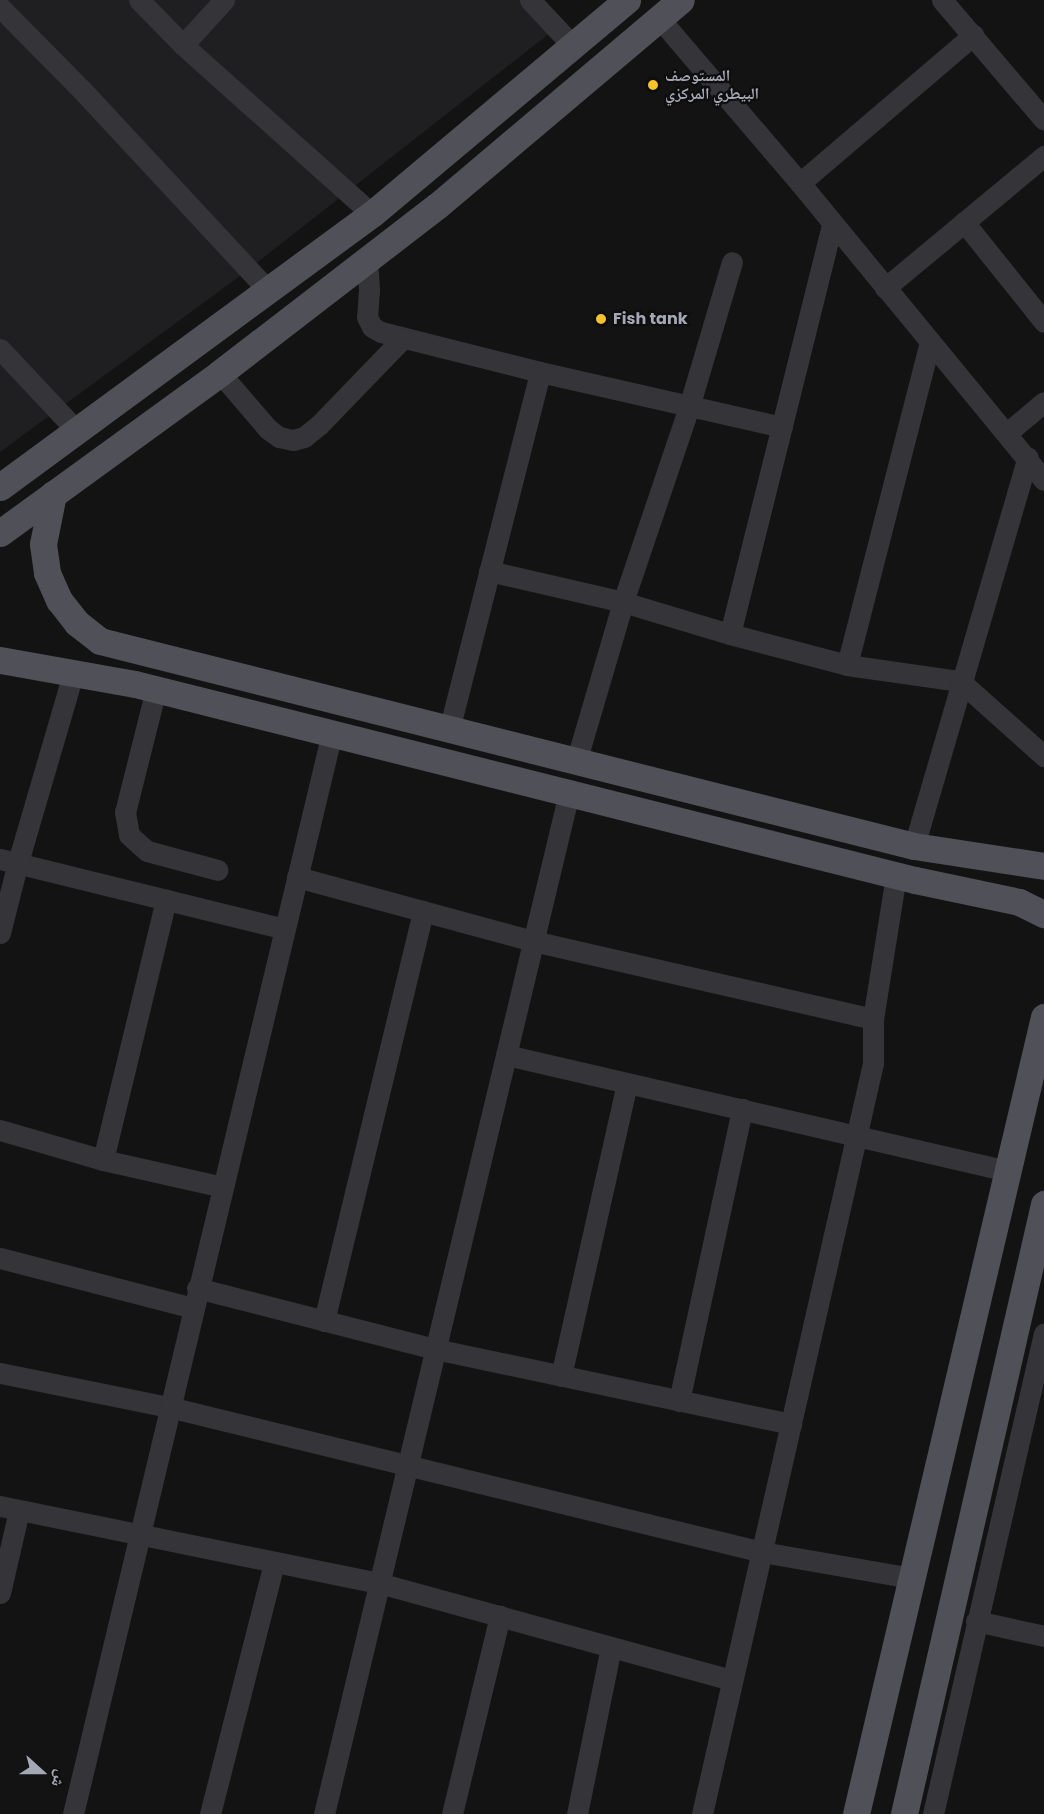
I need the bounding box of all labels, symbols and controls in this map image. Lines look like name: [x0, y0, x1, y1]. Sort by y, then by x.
place label: المستوصف البيطري المركزي: [665, 66, 759, 104]
marker: المستوصف البيطري المركزي: [646, 78, 660, 92]
place label: Fish tank: [613, 309, 688, 329]
marker: Fish tank: [594, 312, 608, 326]
north arrow: [12, 1742, 72, 1802]
text: ش: [45, 1767, 73, 1791]

